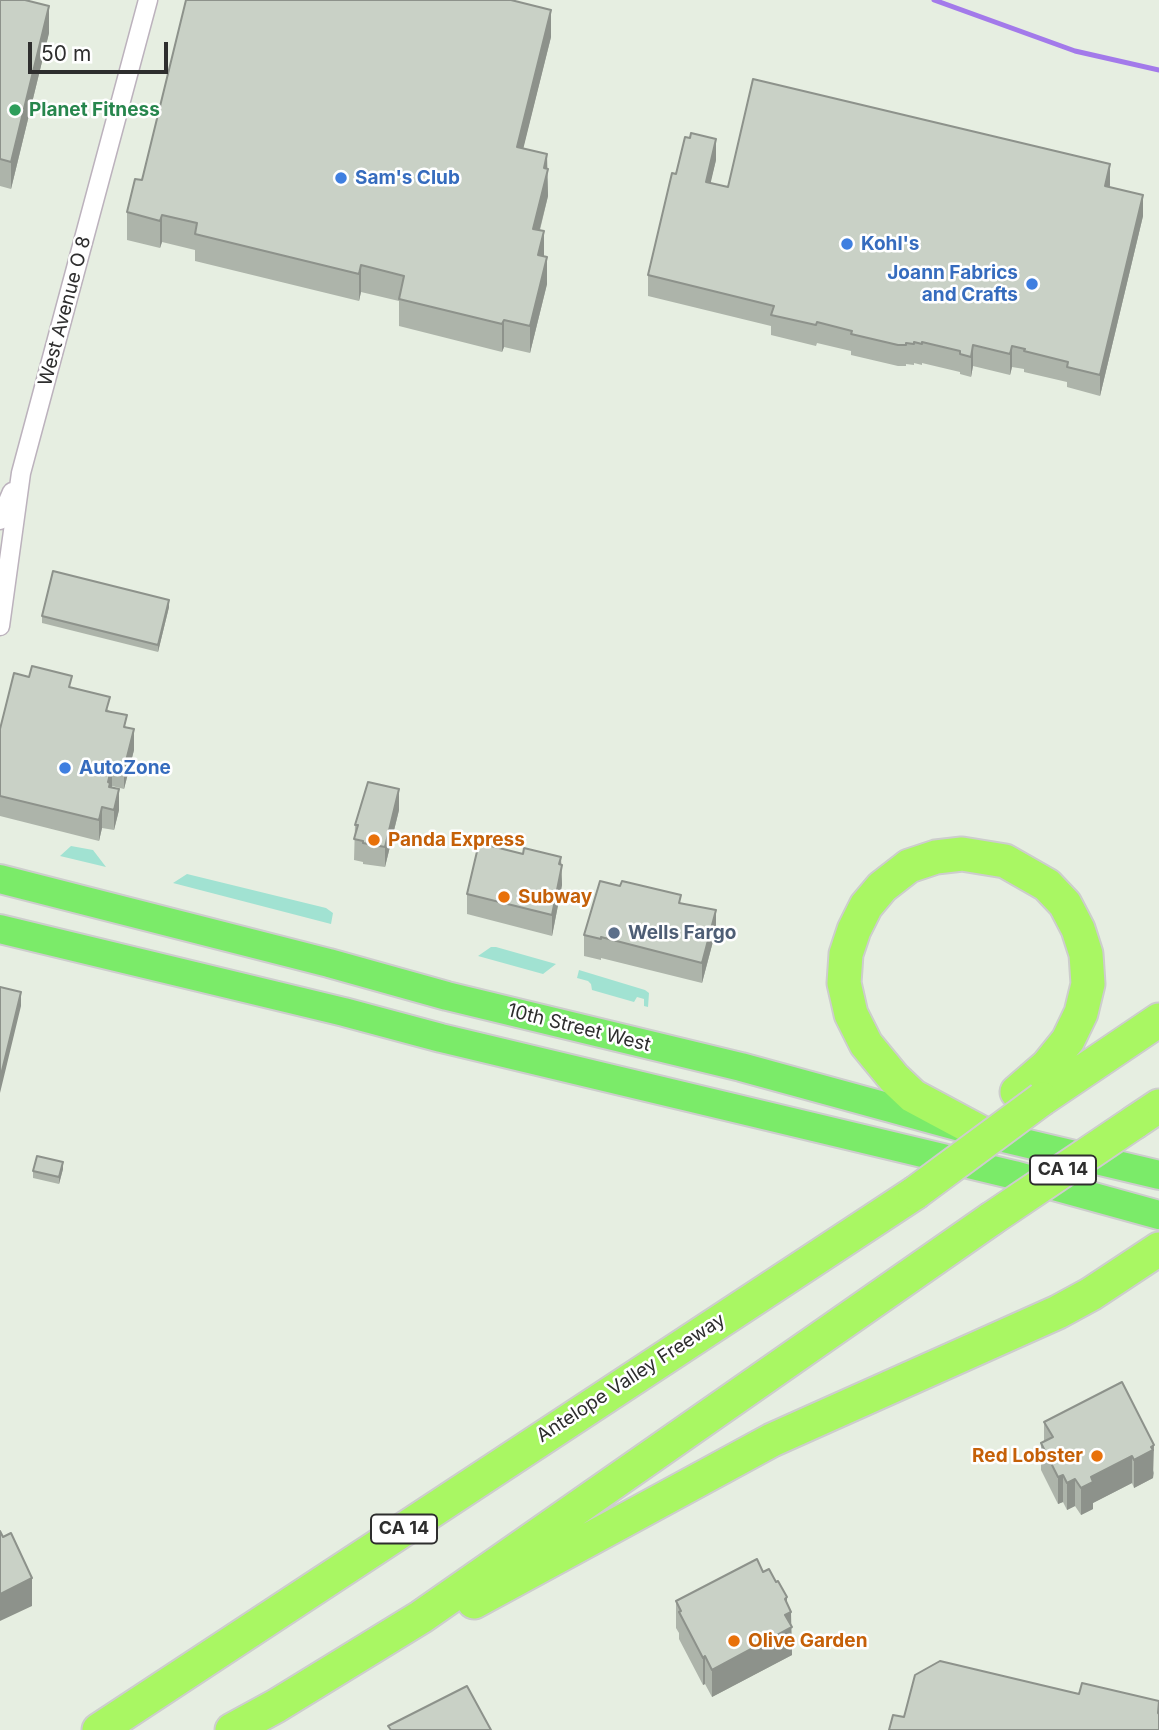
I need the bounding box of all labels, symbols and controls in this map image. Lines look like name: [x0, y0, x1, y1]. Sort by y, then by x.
scale bar: [32, 28, 172, 72]
text: 50 m: [41, 41, 91, 66]
place label: Planet Fitness: [29, 99, 160, 121]
marker: Planet Fitness: [7, 102, 23, 118]
place label: Sam's Club: [355, 167, 460, 189]
marker: Sam's Club: [333, 170, 349, 186]
place label: Kohl's: [861, 233, 919, 255]
street label: West Avenue O 8: [34, 234, 96, 388]
marker: Kohl's: [839, 236, 855, 252]
place label: Joann Fabrics and Crafts: [887, 262, 1018, 306]
marker: Joann Fabrics and Crafts: [1024, 276, 1040, 292]
place label: AutoZone: [79, 757, 171, 779]
marker: AutoZone: [57, 760, 73, 776]
place label: Panda Express: [388, 829, 525, 851]
marker: Panda Express: [366, 832, 382, 848]
place label: Subway: [518, 886, 592, 908]
marker: Subway: [496, 889, 512, 905]
place label: Wells Fargo: [628, 922, 736, 944]
marker: Wells Fargo: [606, 925, 622, 941]
street label: 10th Street West: [505, 999, 653, 1057]
road number: CA 14: [1030, 1156, 1096, 1184]
street label: Antelope Valley Freeway: [532, 1308, 730, 1448]
place label: Red Lobster: [972, 1445, 1083, 1467]
marker: Red Lobster: [1089, 1448, 1105, 1464]
road number: CA 14: [371, 1514, 437, 1544]
place label: Olive Garden: [748, 1630, 867, 1652]
marker: Olive Garden: [726, 1633, 742, 1649]

